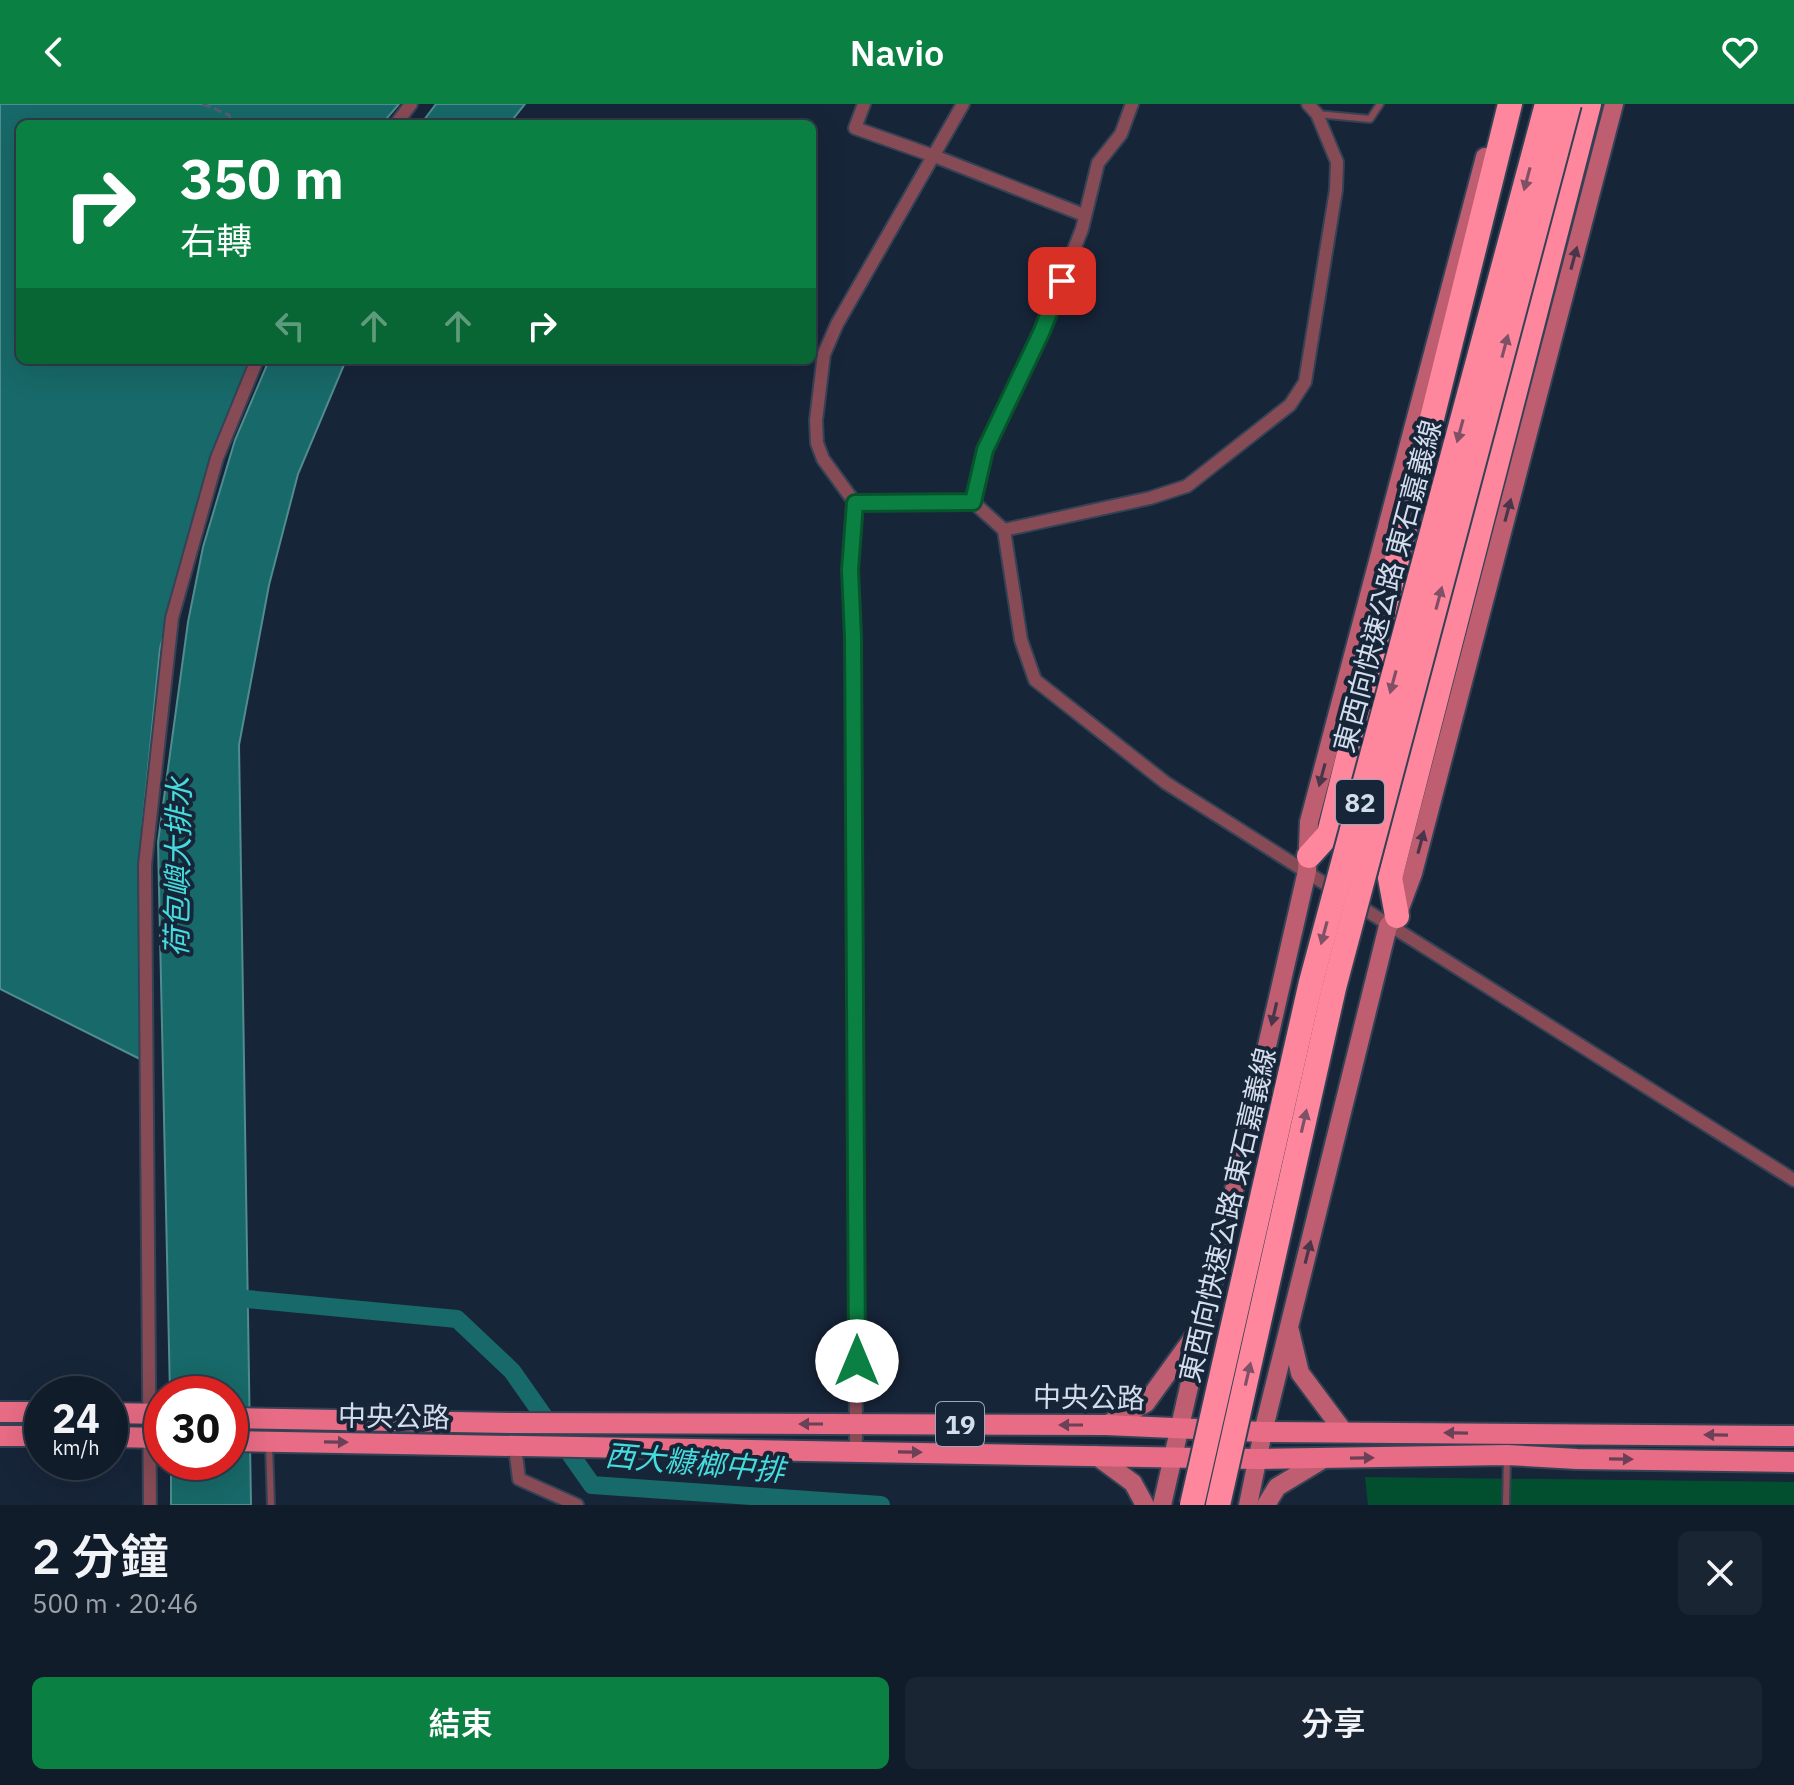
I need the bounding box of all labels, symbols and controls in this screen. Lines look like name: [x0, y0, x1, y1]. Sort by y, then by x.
text: Navio: [850, 29, 944, 76]
icon: back: [32, 30, 76, 74]
icon: heart: [1718, 30, 1762, 74]
text: 350 m: [180, 142, 344, 214]
icon: right: [48, 152, 152, 256]
one-way arrow: [1520, 167, 1532, 192]
text: 右轉: [180, 217, 252, 264]
one-way arrow: [1569, 246, 1581, 271]
pin: [1028, 247, 1096, 315]
icon: arrive: [1040, 259, 1084, 303]
icon: left: [268, 304, 312, 348]
icon: ahead: [352, 304, 396, 348]
icon: ahead: [436, 304, 480, 348]
icon: right: [520, 304, 564, 348]
one-way arrow: [1499, 334, 1511, 359]
street label: 東西向快速公路 東石嘉義線: [1325, 416, 1449, 756]
one-way arrow: [1453, 418, 1465, 443]
one-way arrow: [1503, 497, 1515, 522]
one-way arrow: [1433, 585, 1445, 610]
one-way arrow: [1386, 669, 1398, 694]
one-way arrow: [1315, 763, 1327, 788]
water label: 荷包嶼大排水: [156, 775, 198, 957]
road number: 82: [1336, 780, 1384, 824]
one-way arrow: [1416, 830, 1428, 855]
one-way arrow: [1318, 920, 1330, 945]
one-way arrow: [1267, 1001, 1280, 1026]
street label: 東西向快速公路 東石嘉義線: [1170, 1044, 1284, 1386]
one-way arrow: [1299, 1108, 1311, 1133]
one-way arrow: [1303, 1240, 1315, 1265]
position arrow: [815, 1319, 899, 1403]
one-way arrow: [1242, 1362, 1254, 1387]
speed limit sign: 30: [144, 1376, 248, 1480]
street label: 中央公路: [1033, 1378, 1145, 1416]
text: 24: [52, 1392, 100, 1444]
street label: 中央公路: [338, 1397, 450, 1435]
road number: 19: [936, 1402, 984, 1446]
one-way arrow: [798, 1418, 823, 1430]
one-way arrow: [1058, 1419, 1083, 1431]
one-way arrow: [1443, 1427, 1468, 1439]
one-way arrow: [1703, 1429, 1728, 1442]
text: km/h: [52, 1434, 100, 1461]
water label: 西大糠榔中排: [604, 1435, 790, 1490]
one-way arrow: [324, 1436, 349, 1448]
one-way arrow: [898, 1446, 923, 1458]
one-way arrow: [1350, 1452, 1375, 1464]
one-way arrow: [1609, 1453, 1634, 1465]
text: 2 分鐘: [32, 1525, 168, 1587]
button: close: [1678, 1531, 1762, 1615]
text: 500 m · 20:46: [32, 1586, 198, 1620]
button: 結束: [32, 1677, 889, 1769]
button: 分享: [905, 1677, 1762, 1769]

